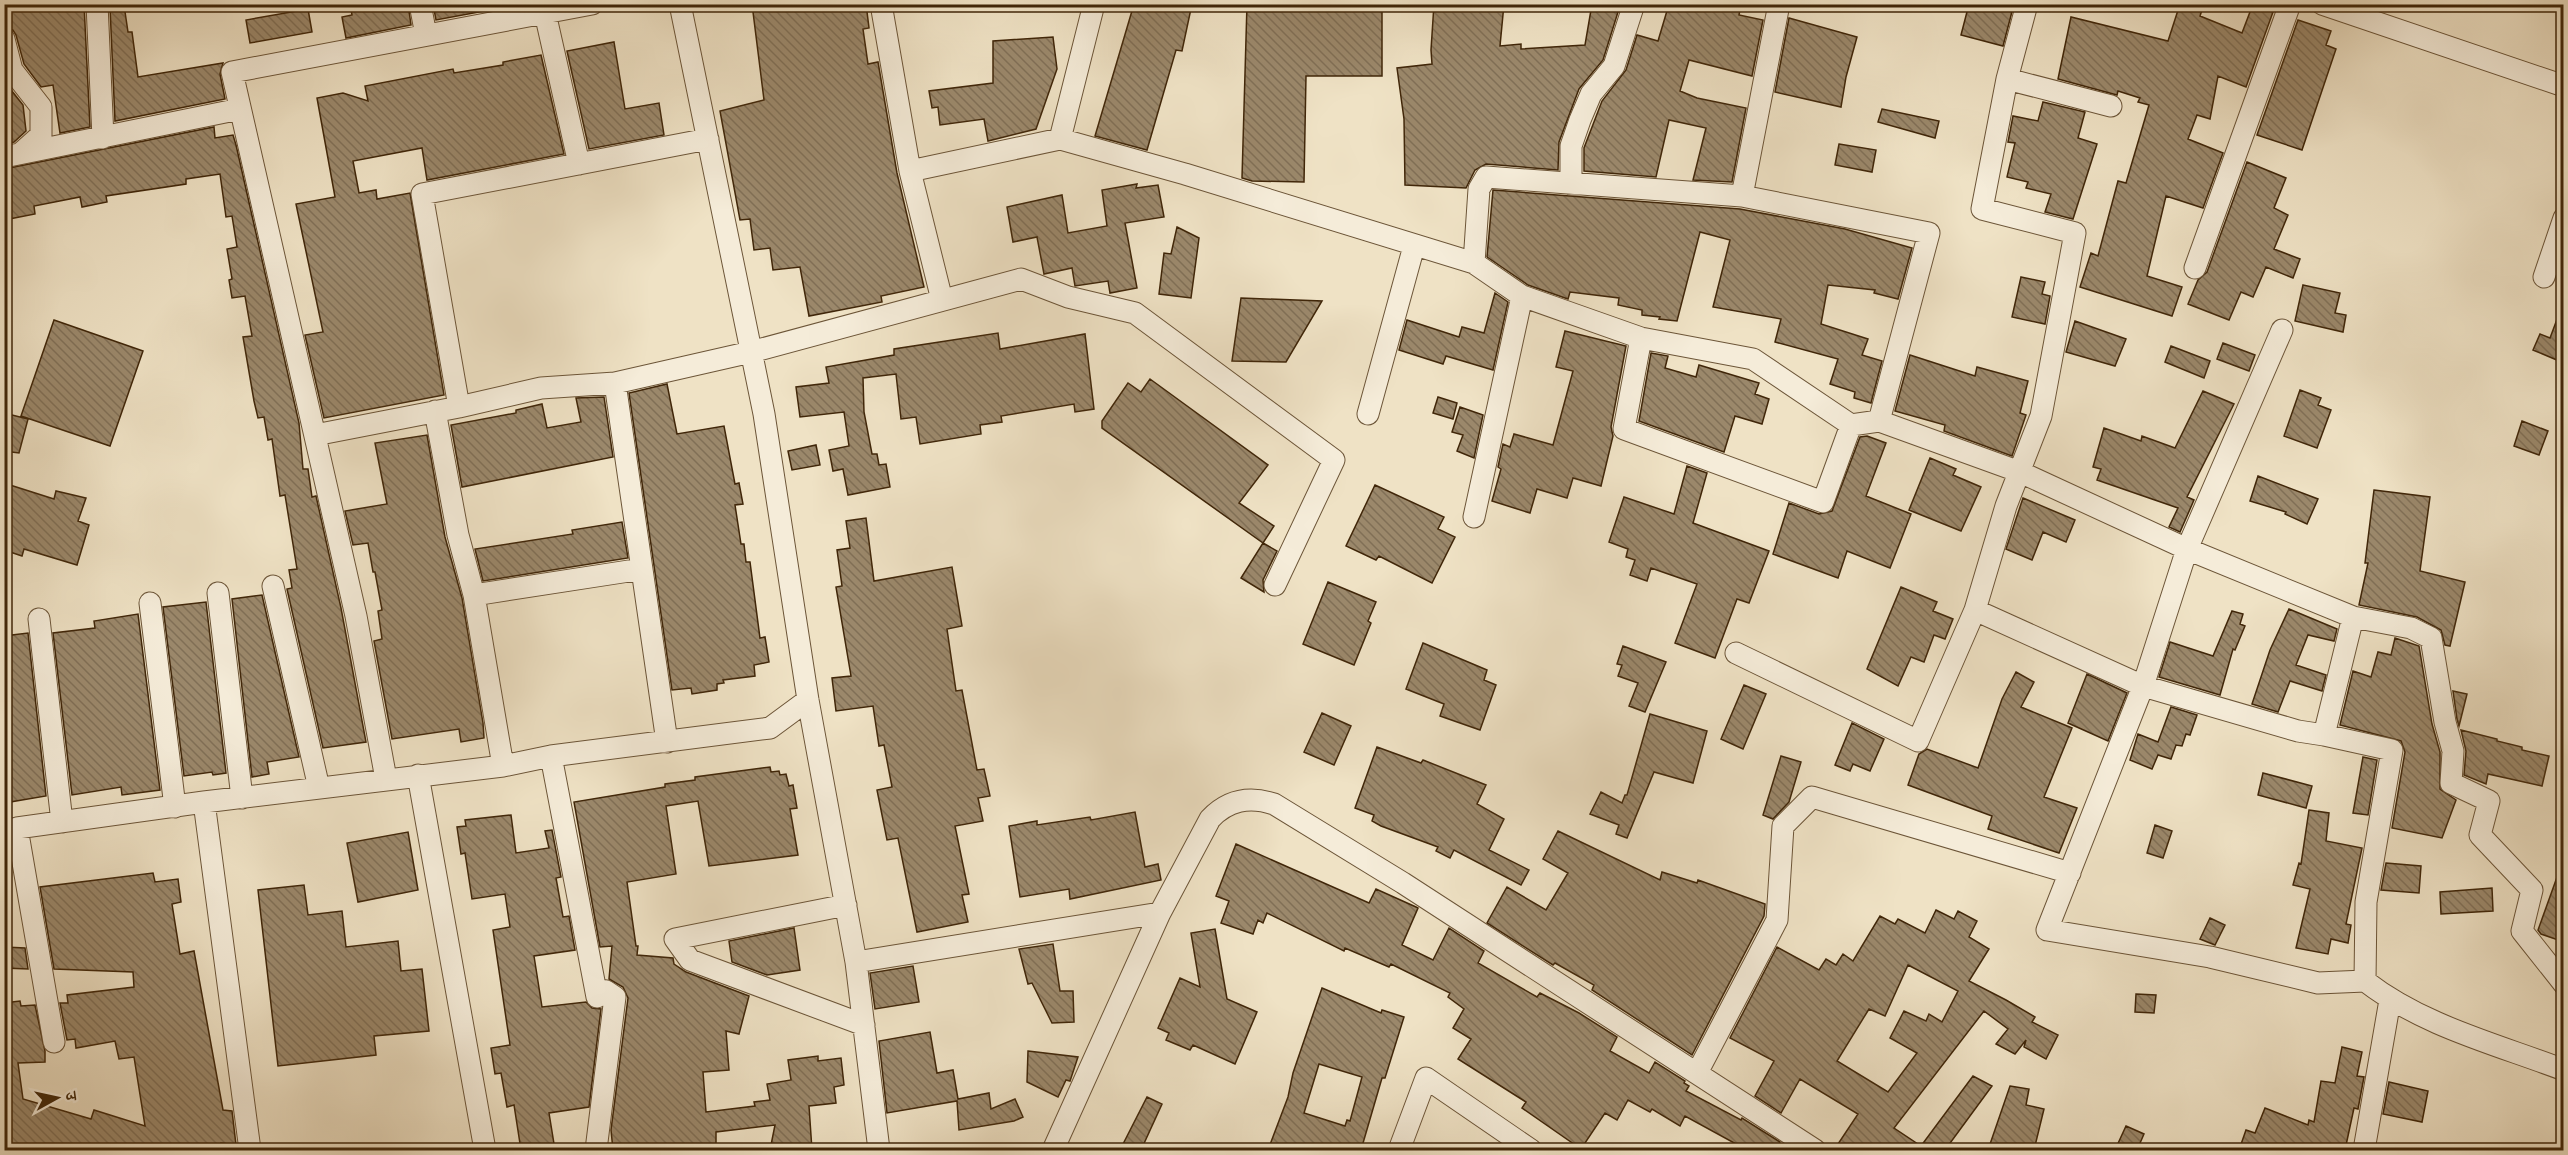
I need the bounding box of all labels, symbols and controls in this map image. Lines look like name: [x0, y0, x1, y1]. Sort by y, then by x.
north arrow: [27, 1068, 87, 1128]
text: उ: [60, 1090, 82, 1103]

